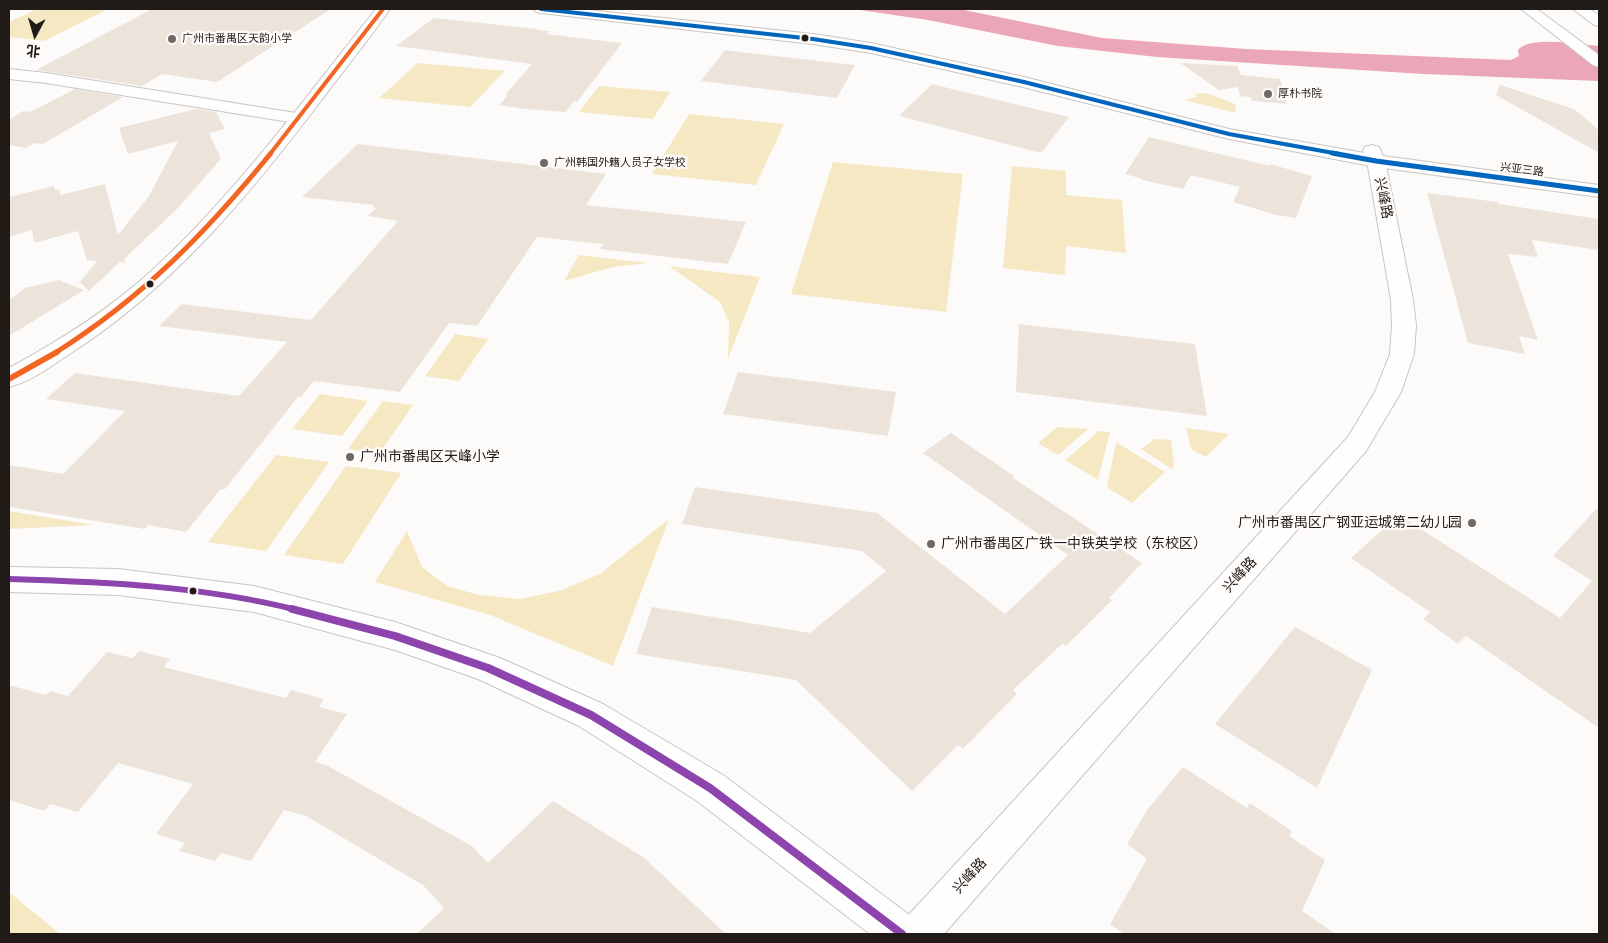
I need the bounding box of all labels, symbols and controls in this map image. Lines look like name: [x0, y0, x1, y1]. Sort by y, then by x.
north arrow: [10, 10, 60, 60]
place label: 广州市番禺区天韵小学: [182, 32, 292, 46]
marker: 广州市番禺区天韵小学: [166, 33, 178, 45]
unlabelled marker: [800, 33, 810, 43]
text: 北: [26, 41, 41, 60]
place label: 厚朴书院: [1278, 87, 1322, 101]
marker: 厚朴书院: [1262, 88, 1274, 100]
place label: 广州韩国外籍人员子女学校: [554, 156, 686, 170]
marker: 广州韩国外籍人员子女学校: [538, 157, 550, 169]
street label: 兴亚三路: [1499, 161, 1545, 179]
street label: 兴峰路: [1371, 176, 1395, 220]
unlabelled marker: [145, 279, 155, 289]
place label: 广州市番禺区天峰小学: [360, 449, 500, 465]
marker: 广州市番禺区天峰小学: [344, 451, 356, 463]
place label: 广州市番禺区广钢亚运城第二幼儿园: [1238, 515, 1462, 531]
marker: 广州市番禺区广钢亚运城第二幼儿园: [1466, 517, 1478, 529]
place label: 广州市番禺区广铁一中铁英学校（东校区）: [941, 536, 1207, 552]
marker: 广州市番禺区广铁一中铁英学校（东校区）: [925, 538, 937, 550]
street label: 兴峰路: [1220, 554, 1260, 596]
unlabelled marker: [188, 586, 198, 596]
street label: 兴峰路: [950, 855, 990, 897]

